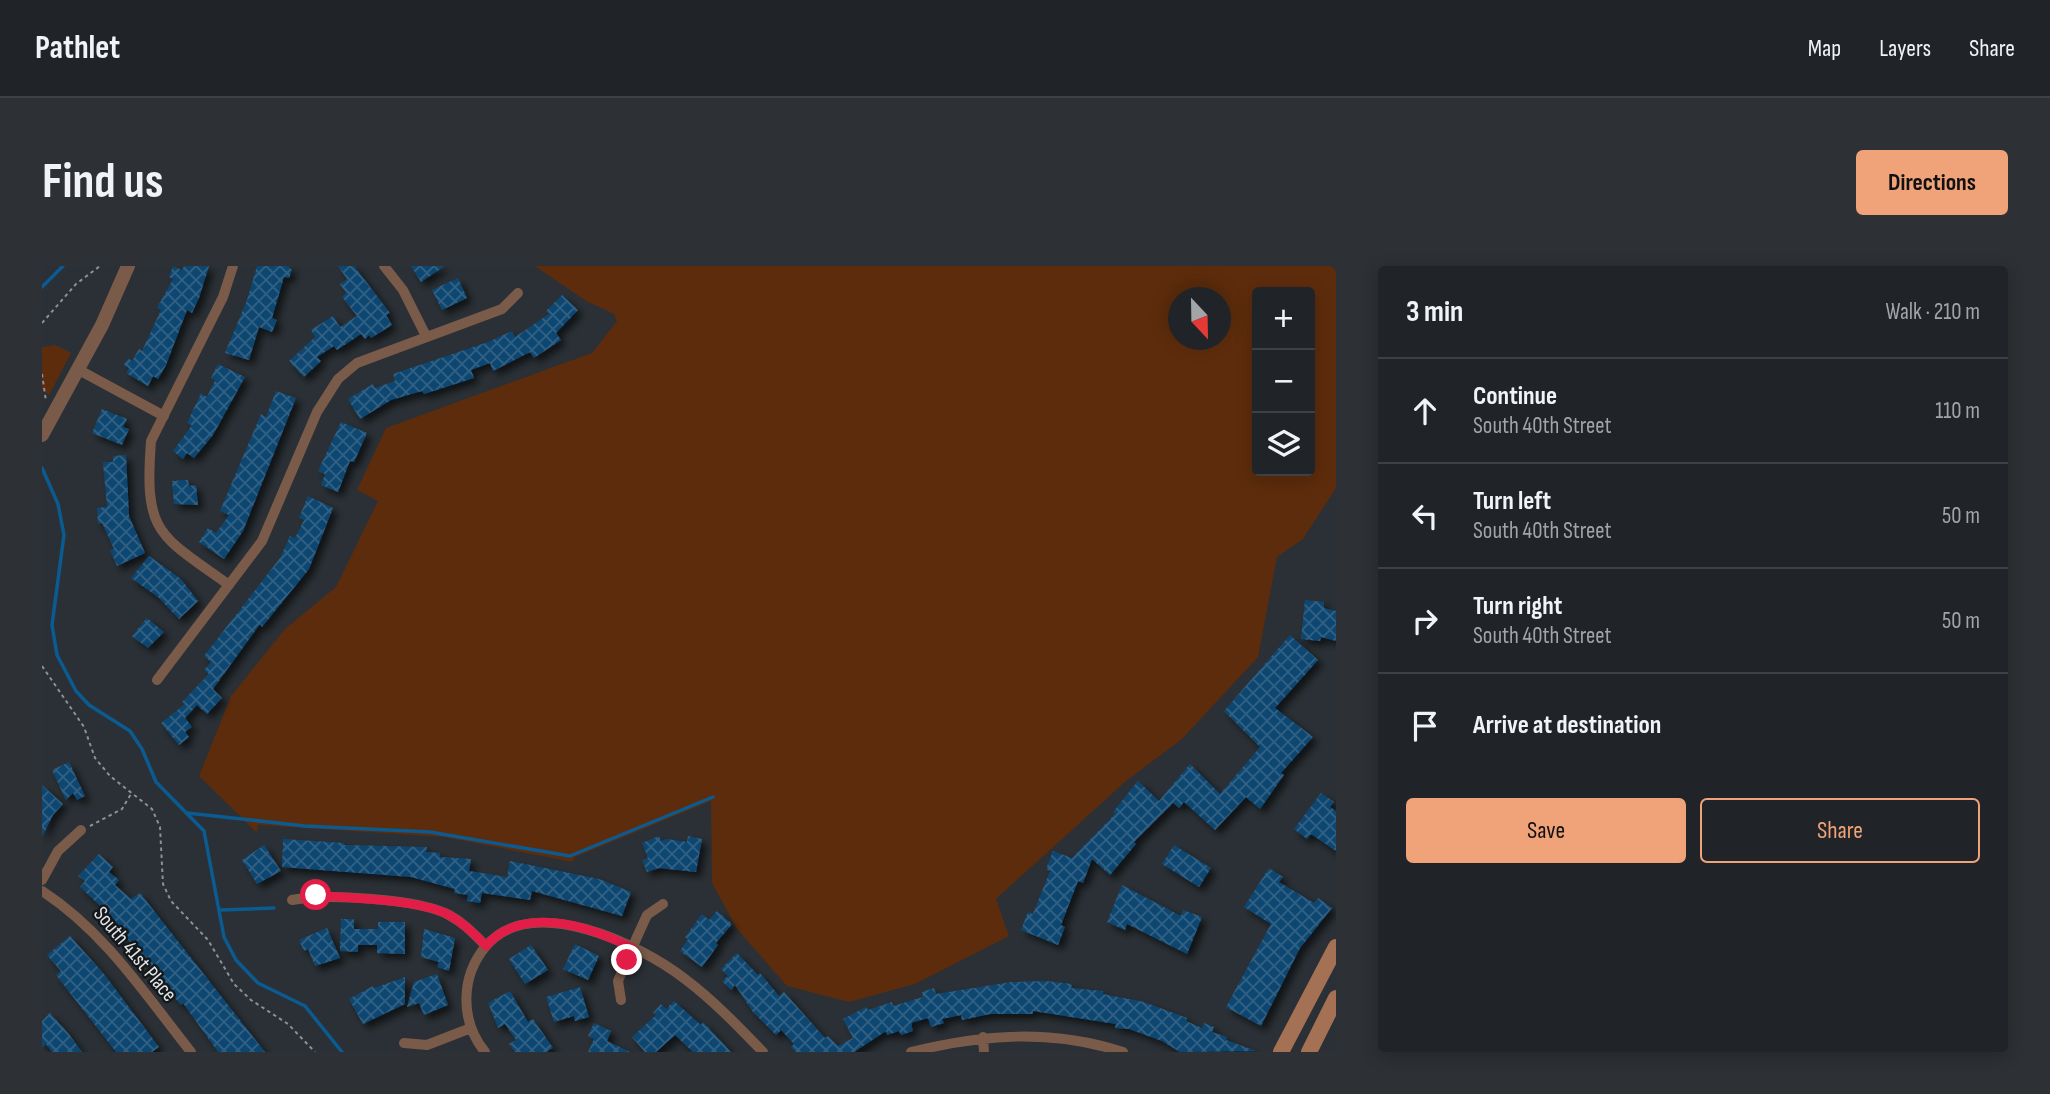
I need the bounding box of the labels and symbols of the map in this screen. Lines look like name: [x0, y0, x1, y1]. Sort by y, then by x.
north arrow: [1168, 287, 1231, 350]
route start: [300, 879, 331, 910]
street label: South 41st Place: [88, 901, 182, 1007]
route end: [611, 944, 642, 975]

